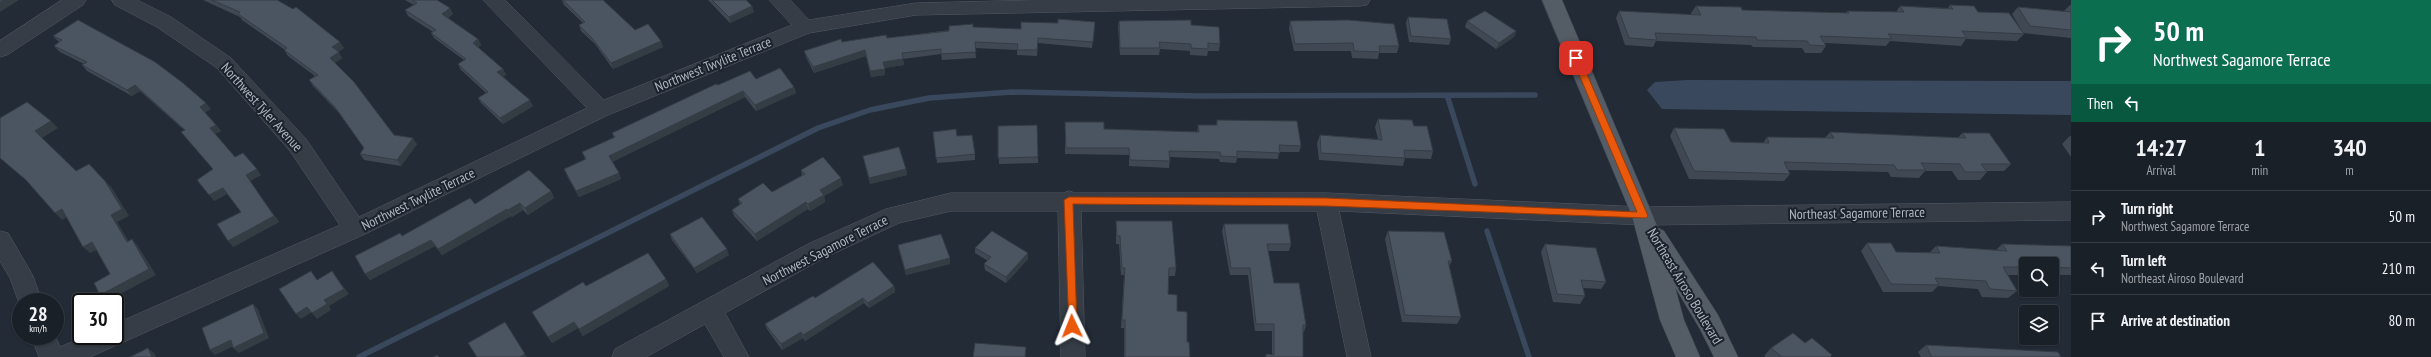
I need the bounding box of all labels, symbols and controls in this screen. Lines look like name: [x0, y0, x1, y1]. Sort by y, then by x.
text: 50 m: [2153, 12, 2204, 49]
icon: right: [2087, 16, 2139, 68]
street label: Northwest Twylite Terrace: [652, 32, 774, 96]
pin: [1559, 41, 1593, 75]
icon: arrive: [1565, 47, 1587, 69]
text: Northwest Sagamore Terrace: [2153, 48, 2331, 71]
street label: Northwest Tyler Avenue: [217, 59, 307, 155]
icon: left: [2121, 92, 2143, 114]
text: Then: [2087, 94, 2113, 113]
text: 14:27: [2135, 132, 2187, 163]
text: 1: [2254, 132, 2265, 163]
text: 340: [2332, 132, 2367, 163]
text: Arrival: [2146, 162, 2176, 179]
text: min: [2251, 162, 2268, 179]
text: m: [2345, 162, 2354, 179]
street label: Northwest Twylite Terrace: [358, 164, 478, 234]
text: Turn right: [2121, 199, 2173, 218]
street label: Northeast Sagamore Terrace: [1789, 203, 1925, 223]
icon: right: [2087, 206, 2109, 228]
text: 50 m: [2389, 207, 2415, 226]
street label: Northwest Sagamore Terrace: [759, 211, 891, 289]
text: Northwest Sagamore Terrace: [2121, 218, 2249, 235]
street label: Northeast Airoso Boulevard: [1643, 225, 1727, 347]
text: Turn left: [2121, 251, 2166, 270]
map controls: [2019, 257, 2059, 345]
button: search: [2019, 257, 2059, 297]
icon: left: [2087, 258, 2109, 280]
text: 210 m: [2382, 259, 2415, 278]
text: Northeast Airoso Boulevard: [2121, 270, 2244, 287]
speed limit sign: 30: [72, 293, 124, 345]
text: 28: [28, 301, 48, 327]
position arrow: [1051, 305, 1093, 347]
button: layers: [2019, 305, 2059, 345]
icon: arrive: [2087, 310, 2109, 332]
text: Arrive at destination: [2121, 311, 2230, 330]
text: 80 m: [2389, 311, 2415, 330]
text: km/h: [29, 322, 47, 335]

